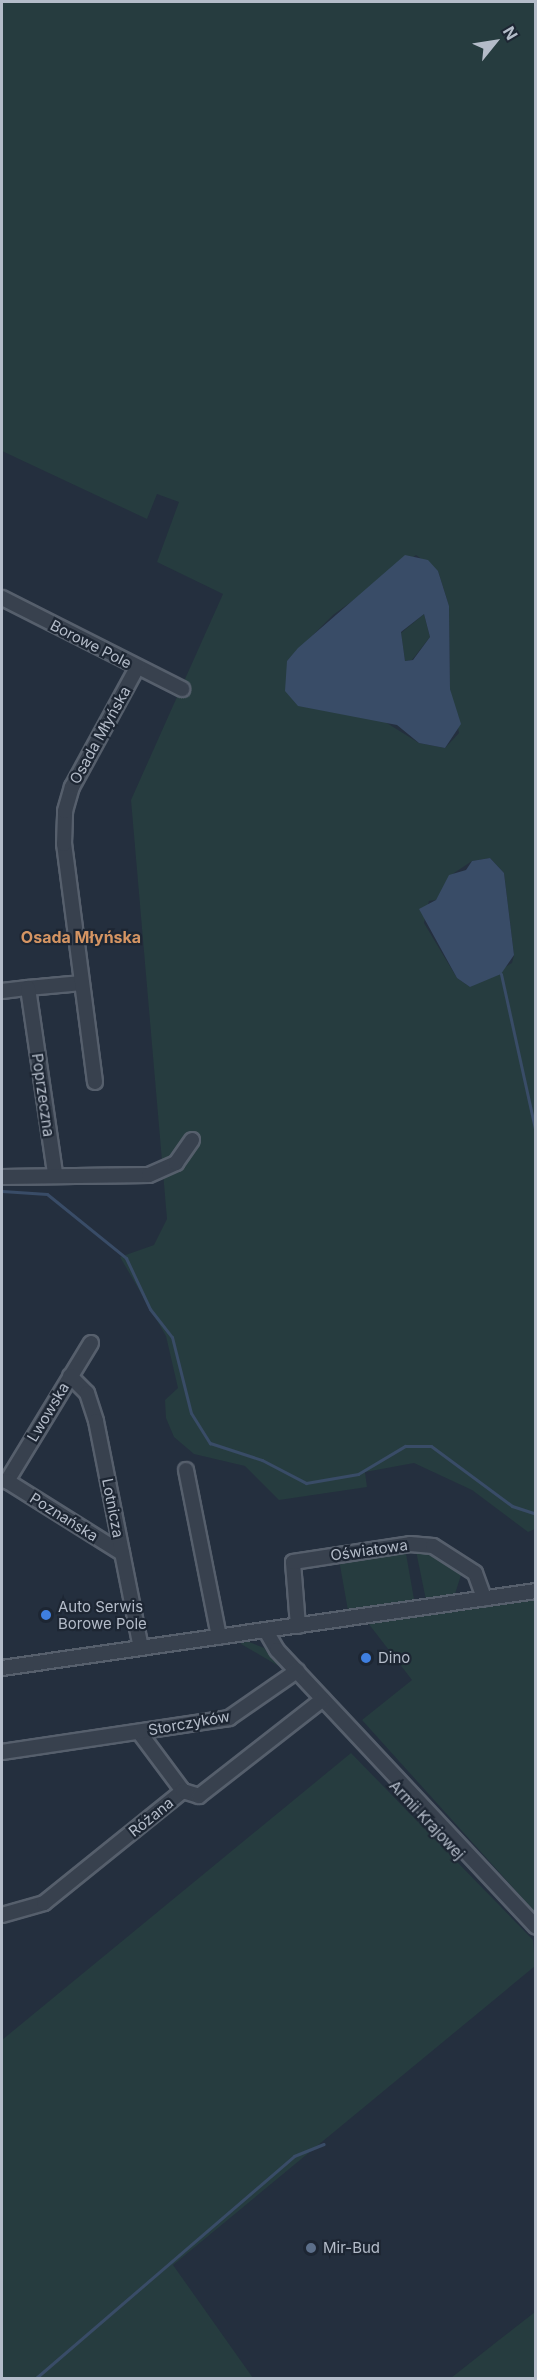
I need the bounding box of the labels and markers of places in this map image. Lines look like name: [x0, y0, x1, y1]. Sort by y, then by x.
place label: Auto Serwis Borowe Pole: [58, 1597, 147, 1632]
marker: Auto Serwis Borowe Pole: [39, 1608, 53, 1622]
place label: Dino: [378, 1649, 410, 1667]
marker: Dino: [359, 1651, 373, 1665]
place label: Mir-Bud: [323, 2239, 380, 2257]
marker: Mir-Bud: [304, 2241, 318, 2255]

